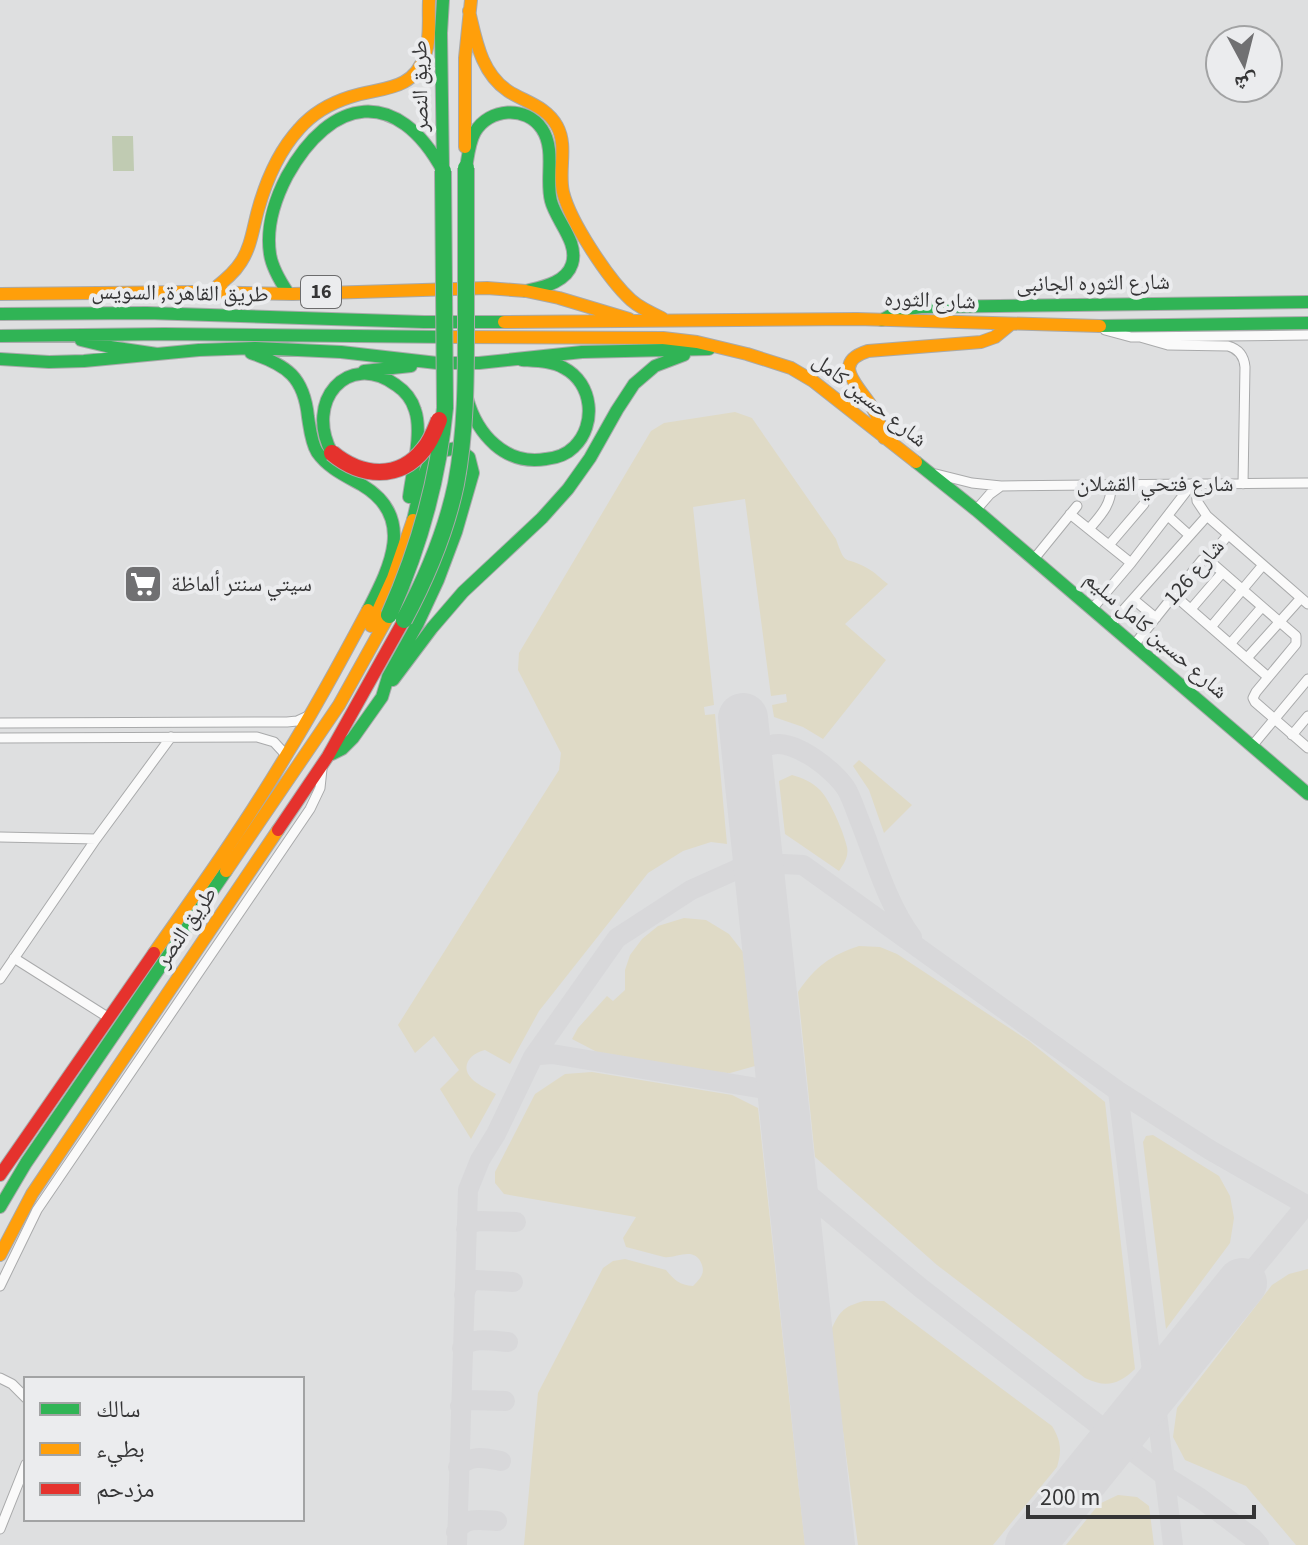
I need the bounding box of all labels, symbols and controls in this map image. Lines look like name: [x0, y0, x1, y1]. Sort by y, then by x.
north arrow: [1204, 24, 1284, 104]
street label: طريق النصر: [403, 40, 437, 133]
text: ش: [1233, 66, 1260, 100]
street label: شارع الثوره الجانبى: [1016, 266, 1170, 300]
street label: طريق القاهرة, السويس: [91, 275, 269, 311]
road number: 16: [301, 276, 341, 308]
street label: شارع الثوره: [884, 282, 976, 318]
street label: شارع حسين كامل: [806, 345, 934, 455]
street label: شارع فتحي القشلان: [1077, 468, 1233, 501]
street label: شارع 126: [1156, 532, 1232, 612]
supermarket icon: سيتي سنتر ألماظة: [122, 563, 164, 605]
street label: شارع حسين كامل سليم: [1077, 563, 1235, 707]
place label: سيتي سنتر ألماظة: [171, 568, 312, 601]
street label: طريق النصر: [147, 880, 225, 975]
legend: [24, 1377, 304, 1521]
text: سالك: [96, 1392, 141, 1427]
text: بطيء: [96, 1432, 145, 1468]
scale bar: [1028, 1469, 1254, 1519]
text: مزدحم: [96, 1472, 155, 1507]
text: 200 m: [1040, 1480, 1100, 1515]

